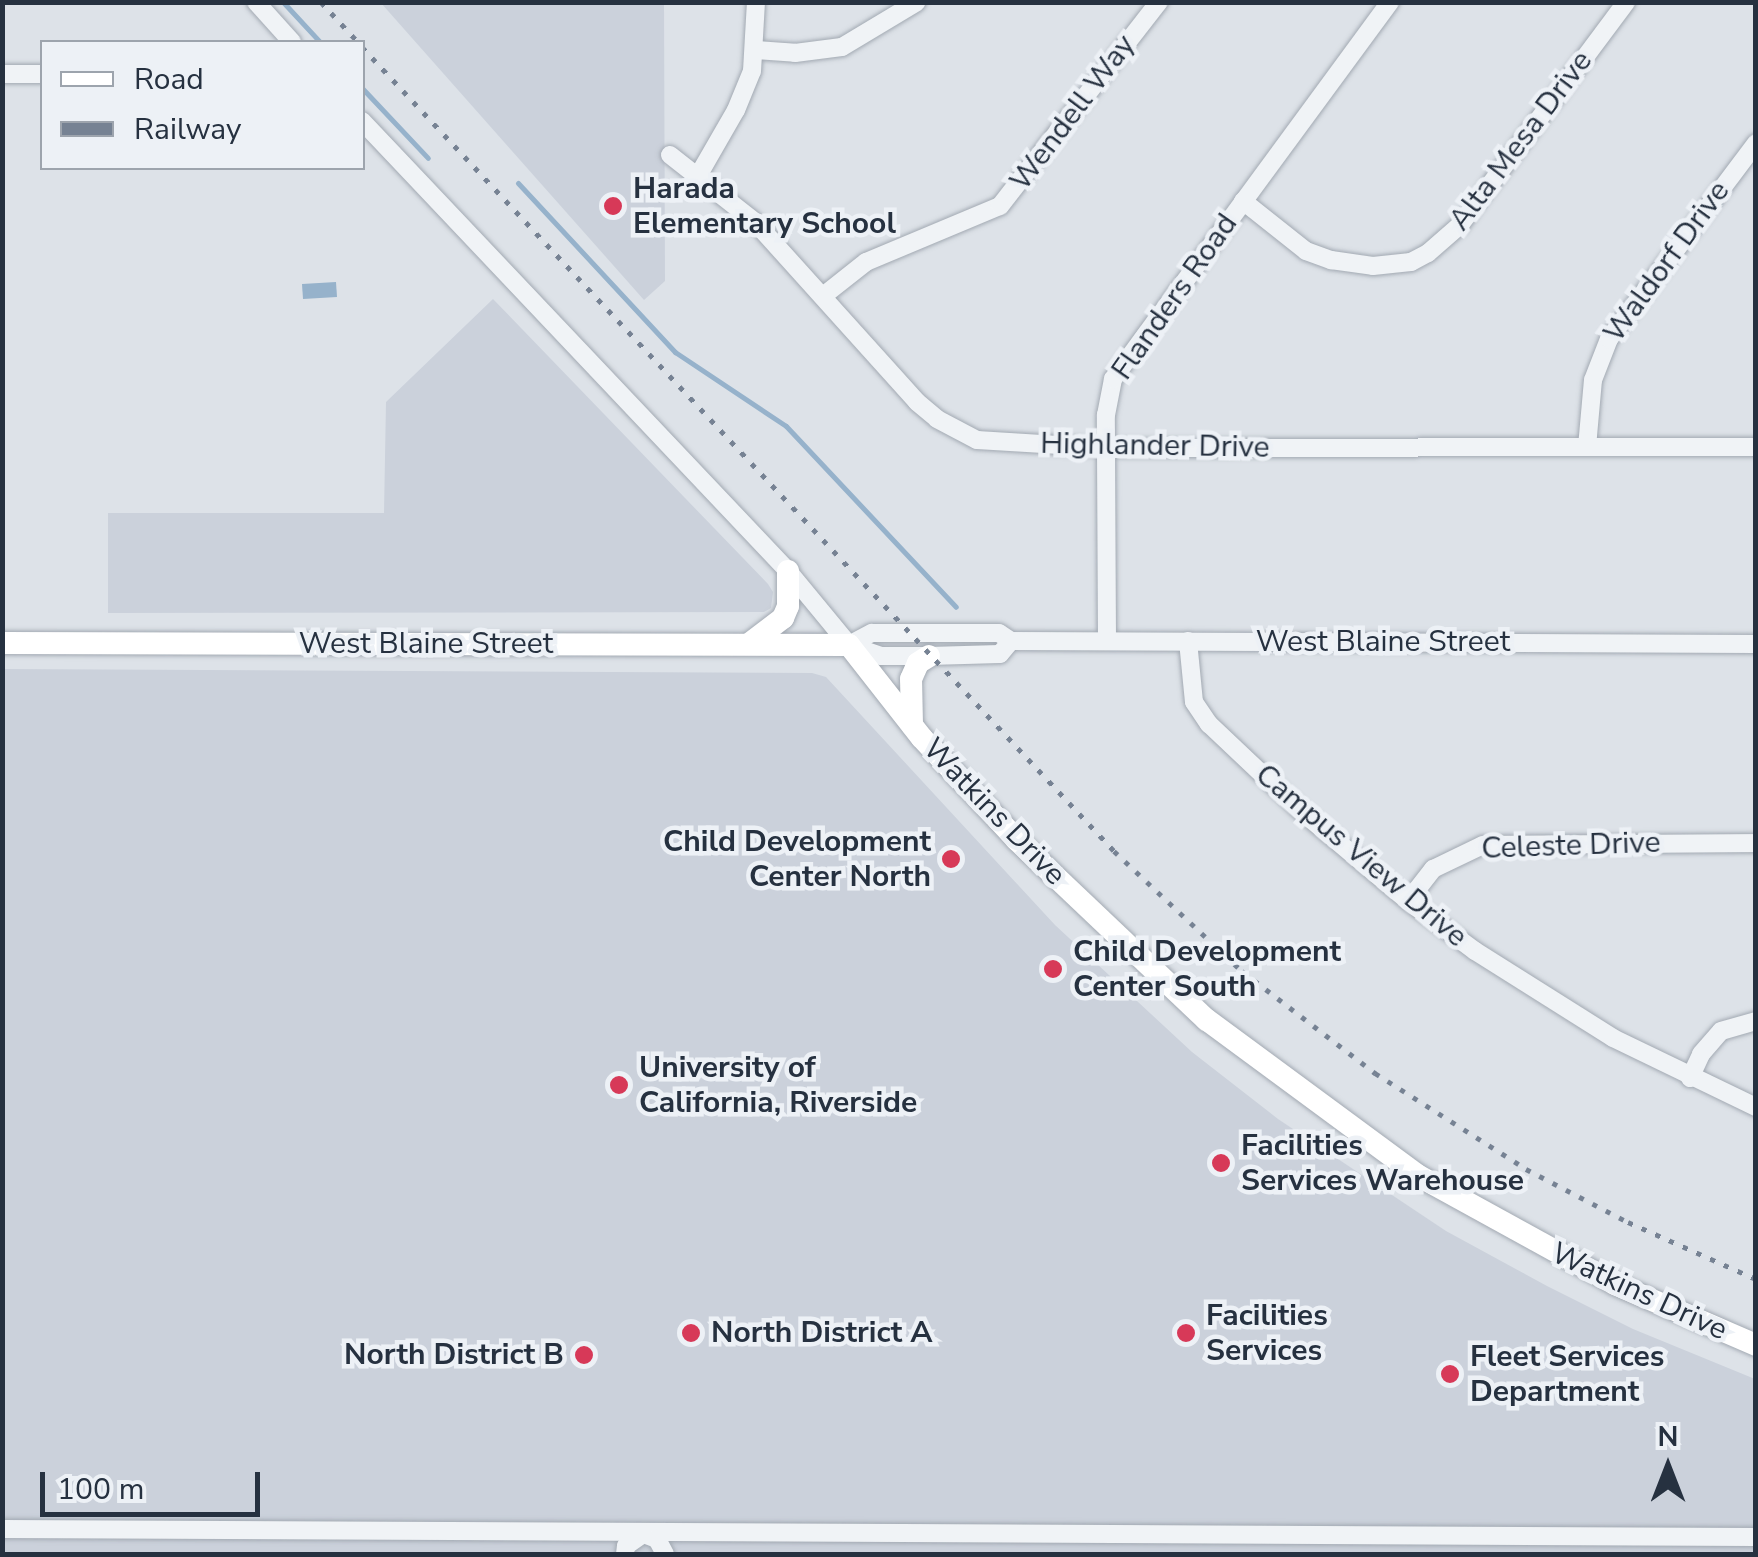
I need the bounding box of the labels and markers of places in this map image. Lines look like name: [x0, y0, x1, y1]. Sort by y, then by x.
place label: Harada Elementary School: [633, 171, 896, 242]
marker: Harada Elementary School: [602, 195, 624, 217]
place label: Child Development Center North: [663, 824, 931, 894]
marker: Child Development Center North: [940, 848, 962, 870]
place label: Child Development Center South: [1073, 934, 1341, 1004]
marker: Child Development Center South: [1042, 958, 1064, 980]
place label: University of California, Riverside: [639, 1050, 917, 1120]
marker: University of California, Riverside: [608, 1074, 630, 1096]
place label: Facilities Services Warehouse: [1241, 1128, 1524, 1198]
marker: Facilities Services Warehouse: [1210, 1152, 1232, 1174]
place label: Facilities Services: [1206, 1298, 1328, 1368]
place label: North District A: [711, 1315, 933, 1351]
marker: North District A: [680, 1322, 702, 1344]
marker: Facilities Services: [1175, 1322, 1197, 1344]
place label: North District B: [344, 1337, 564, 1373]
place label: Fleet Services Department: [1470, 1339, 1664, 1410]
marker: North District B: [573, 1344, 595, 1366]
marker: Fleet Services Department: [1439, 1363, 1461, 1385]

